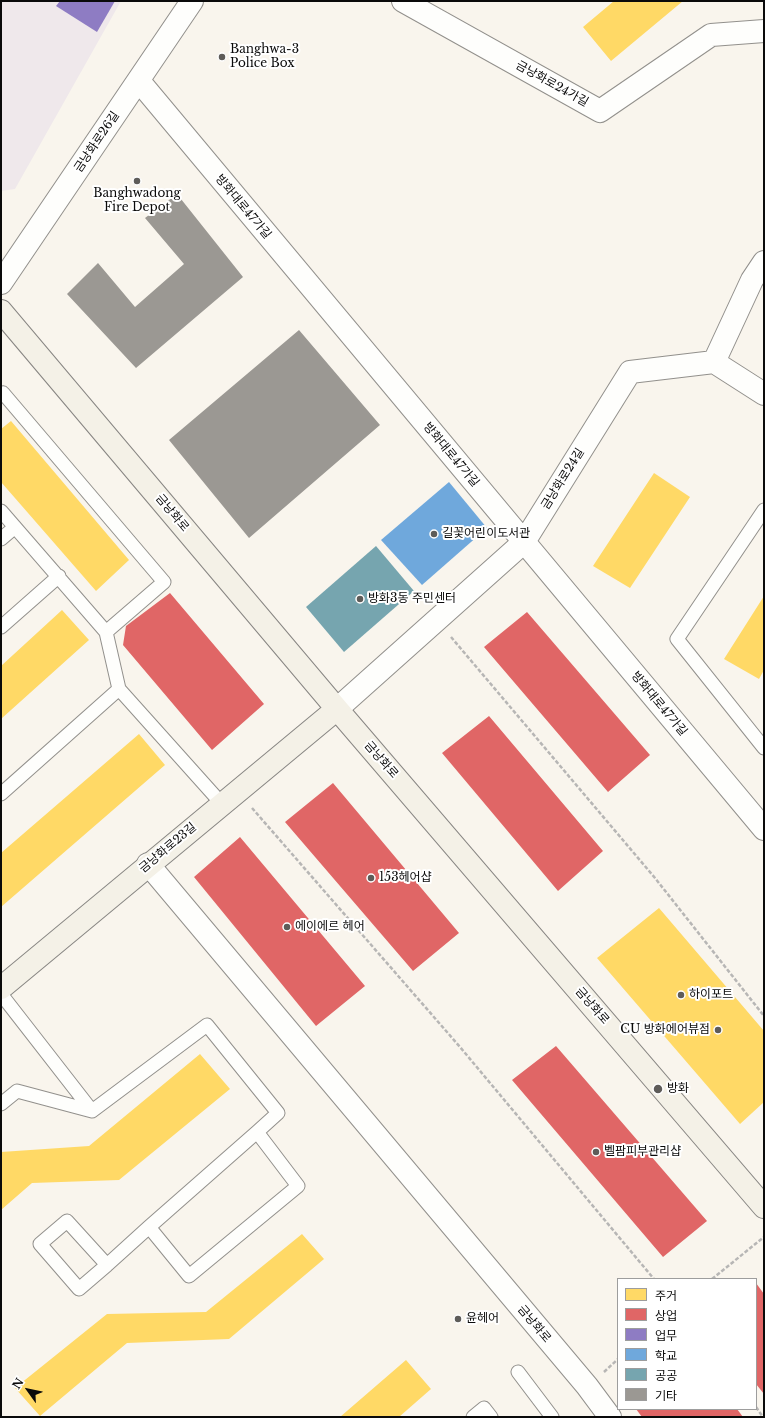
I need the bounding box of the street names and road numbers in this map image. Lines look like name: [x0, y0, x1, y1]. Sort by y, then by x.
street label: 금낭화로24가길: [513, 58, 591, 110]
street label: 금낭화로26길: [71, 109, 123, 175]
street label: 방화대로47가길: [212, 172, 274, 242]
street label: 방화대로47가길: [420, 420, 482, 490]
street label: 금낭화로24길: [538, 446, 588, 512]
street label: 금낭화로: [152, 491, 192, 535]
street label: 방화대로47가길: [628, 669, 690, 739]
street label: 금낭화로: [361, 739, 401, 781]
street label: 금낭화로23길: [137, 820, 199, 876]
street label: 금낭화로: [572, 985, 612, 1027]
street label: 금낭화로: [514, 1302, 554, 1346]

